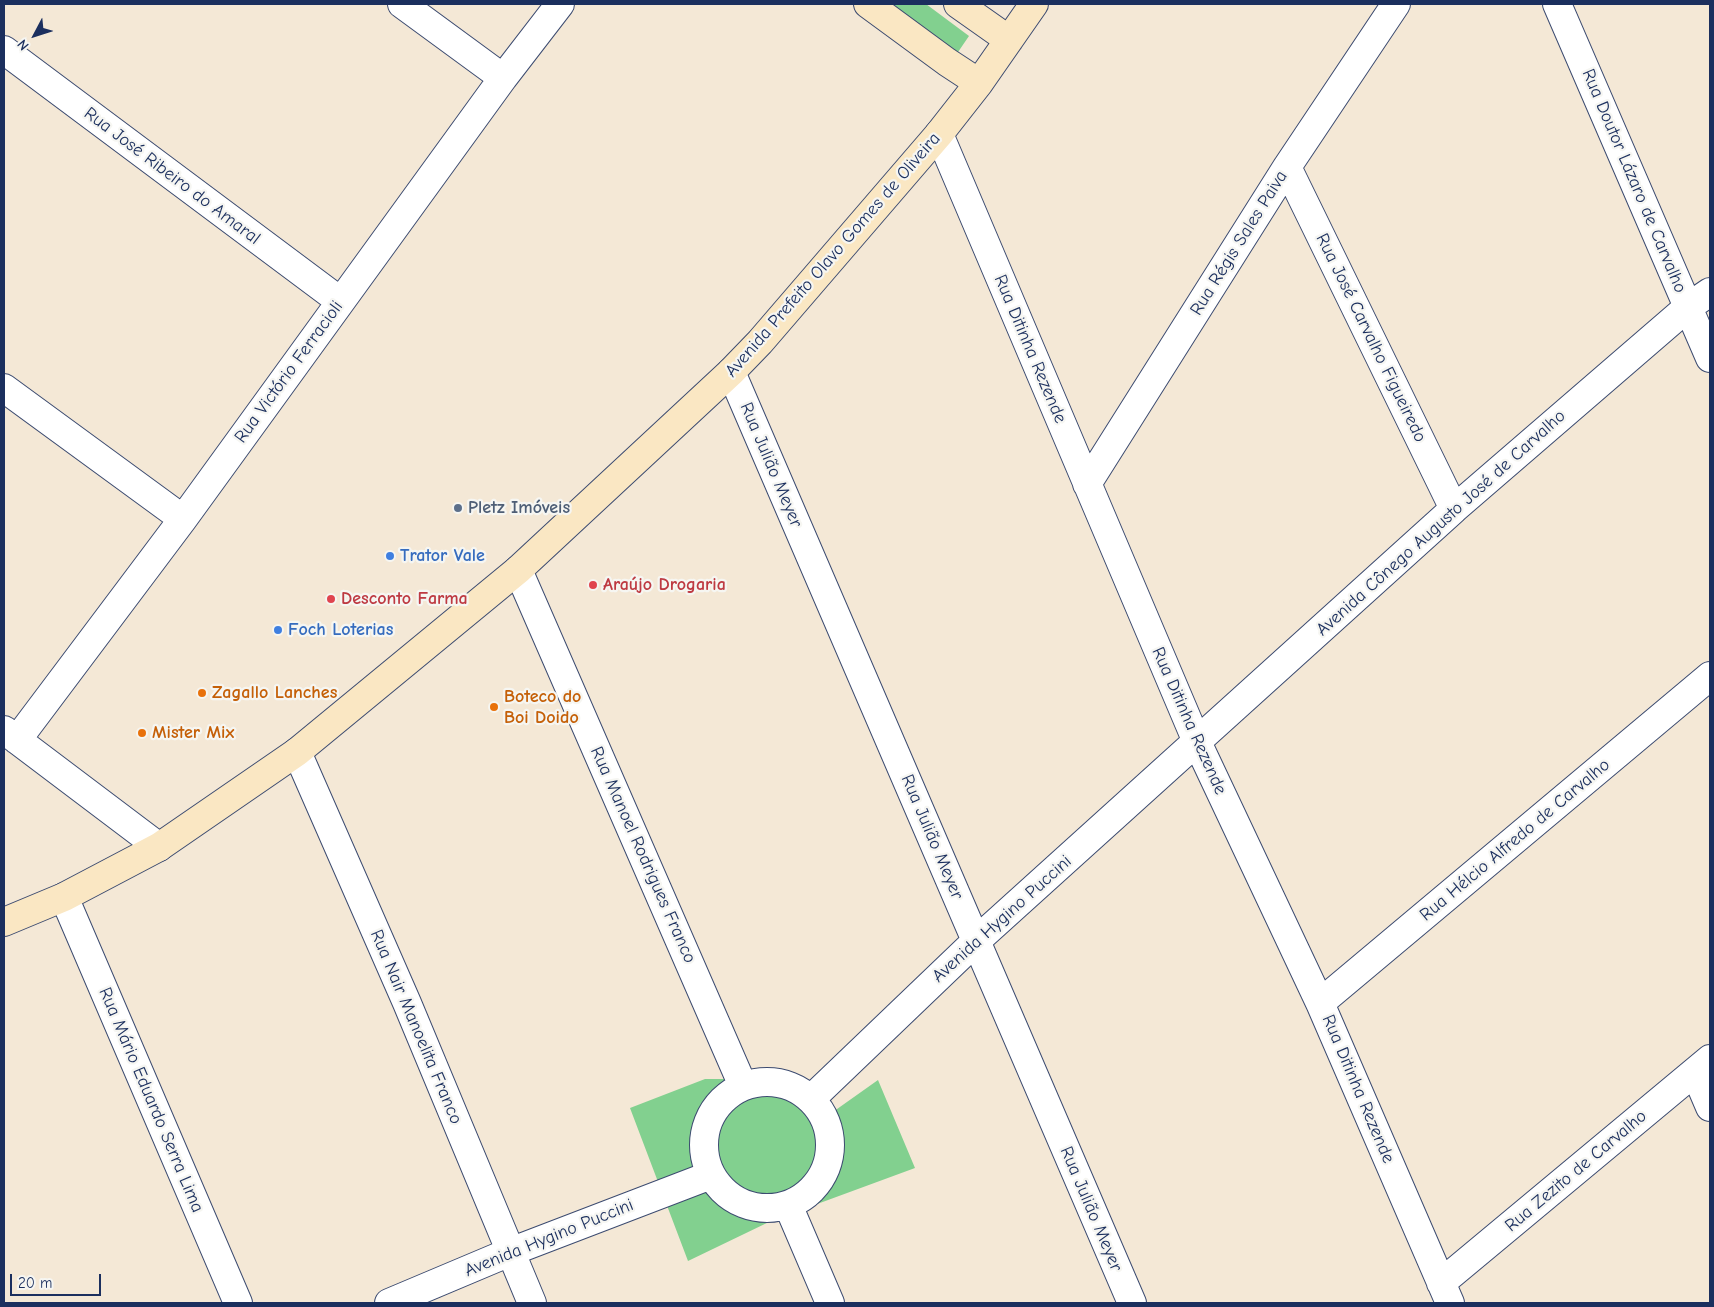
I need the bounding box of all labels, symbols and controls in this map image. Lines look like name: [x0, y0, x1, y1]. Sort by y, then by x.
north arrow: [10, 10, 60, 60]
text: N: [14, 36, 33, 54]
street label: Rua Doutor Lázaro de Carvalho: [1577, 66, 1691, 296]
street label: Rua José Ribeiro do Amaral: [80, 103, 264, 249]
street label: Avenida Prefeito Olavo Gomes de Oliveira: [721, 128, 945, 382]
street label: Rua Régis Sales Paiva: [1186, 167, 1292, 319]
street label: Rua José Carvalho Figueiredo: [1311, 230, 1431, 446]
street label: Rua Ditinha Rezende: [989, 271, 1071, 427]
street label: Rua Victório Ferracioli: [230, 297, 348, 447]
street label: Rua Julião Meyer: [735, 399, 807, 531]
street label: Avenida Cônego Augusto José de Carvalho: [1312, 405, 1570, 641]
place label: Pletz Imóveis: [468, 497, 570, 519]
marker: Pletz Imóveis: [452, 502, 464, 514]
place label: Trator Vale: [400, 545, 485, 567]
marker: Trator Vale: [384, 550, 396, 562]
place label: Araújo Drogaria: [603, 574, 726, 596]
marker: Araújo Drogaria: [587, 579, 599, 591]
place label: Desconto Farma: [341, 588, 468, 610]
marker: Desconto Farma: [325, 593, 337, 605]
place label: Foch Loterias: [288, 619, 393, 641]
marker: Foch Loterias: [272, 624, 284, 636]
street label: Rua Ditinha Rezende: [1147, 644, 1231, 798]
place label: Zagallo Lanches: [212, 682, 337, 704]
place label: Boteco do Boi Doido: [504, 686, 581, 729]
marker: Zagallo Lanches: [196, 687, 208, 699]
marker: Boteco do Boi Doido: [488, 701, 500, 713]
place label: Mister Mix: [152, 722, 234, 744]
marker: Mister Mix: [136, 727, 148, 739]
street label: Rua Manoel Rodrigues Franco: [585, 743, 701, 967]
street label: Rua Hélcio Alfredo de Carvalho: [1416, 754, 1614, 926]
street label: Rua Julião Meyer: [896, 771, 968, 903]
street label: Avenida Hygino Puccini: [928, 851, 1076, 987]
street label: Rua Nair Manoelita Franco: [365, 927, 467, 1127]
street label: Rua Mário Eduardo Serra Lima: [94, 984, 208, 1216]
street label: Rua Ditinha Rezende: [1317, 1011, 1399, 1167]
street label: Rua Zezito de Carvalho: [1501, 1105, 1651, 1237]
street label: Rua Julião Meyer: [1055, 1143, 1127, 1275]
street label: Avenida Hygino Puccini: [461, 1194, 637, 1282]
scale bar: [12, 1264, 104, 1296]
text: 20 m: [18, 1274, 52, 1292]

